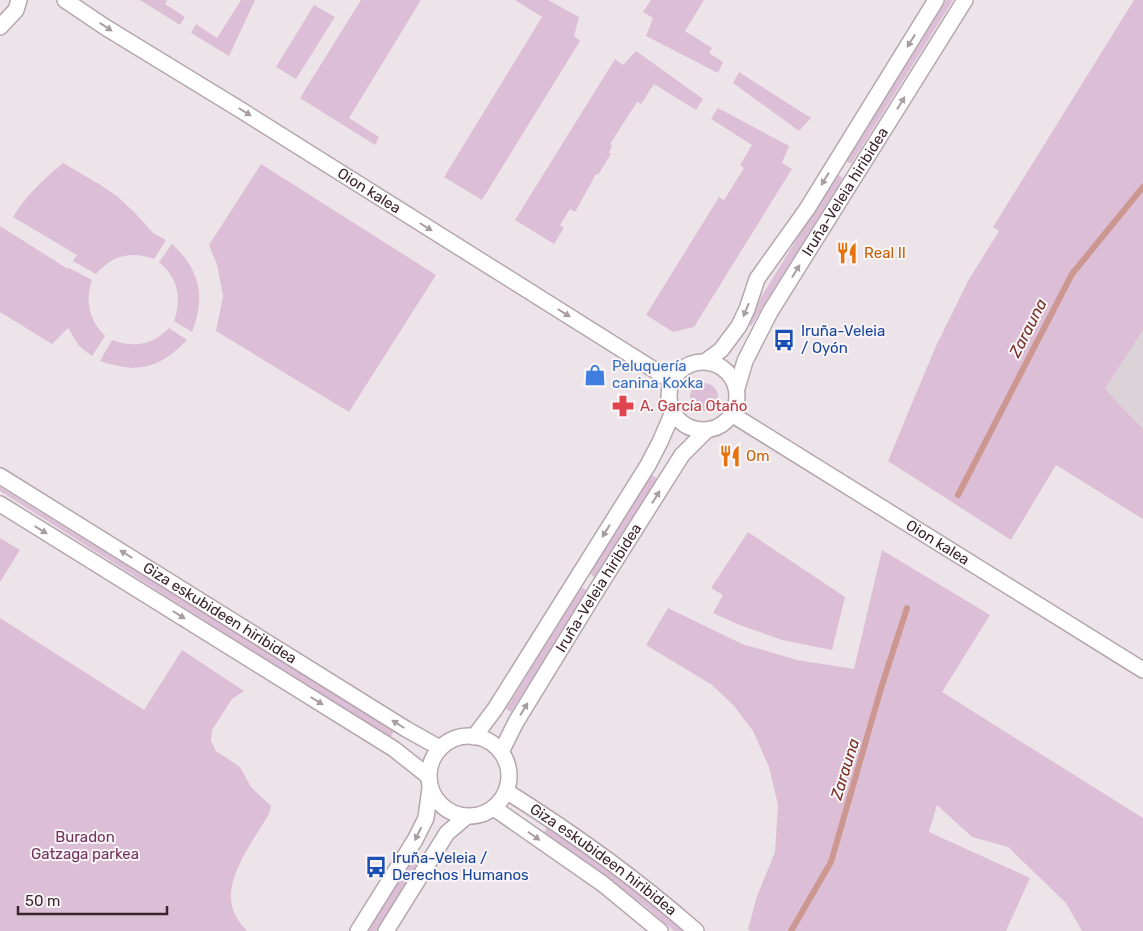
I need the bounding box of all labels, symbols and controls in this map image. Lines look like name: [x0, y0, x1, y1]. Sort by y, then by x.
one-way arrow: [99, 23, 112, 32]
one-way arrow: [906, 35, 915, 48]
one-way arrow: [897, 97, 906, 110]
one-way arrow: [238, 107, 251, 116]
street label: Iruña-Veleia hiribidea: [798, 124, 892, 259]
street label: Oion kalea: [334, 164, 404, 217]
one-way arrow: [820, 173, 829, 186]
one-way arrow: [419, 222, 433, 232]
restaurant icon: Real II: [834, 240, 860, 266]
place label: Real II: [864, 244, 906, 262]
one-way arrow: [792, 264, 801, 277]
water label: Zarauna: [1005, 296, 1051, 361]
one-way arrow: [742, 303, 750, 318]
one-way arrow: [558, 308, 571, 317]
place label: Iruña-Veleia / Oyón: [801, 322, 885, 357]
bus stop icon: Iruña-Veleia / Oyón: [771, 327, 797, 353]
place label: Peluquería canina Koxka: [612, 357, 703, 392]
shop icon: Peluquería canina Koxka: [582, 362, 608, 388]
pharmacy icon: A. García Otaño: [610, 393, 636, 419]
place label: A. García Otaño: [640, 397, 747, 415]
restaurant icon: Om: [717, 443, 743, 469]
place label: Om: [746, 447, 770, 465]
one-way arrow: [651, 490, 660, 503]
street label: Oion kalea: [903, 516, 973, 569]
street label: Iruña-Veleia hiribidea: [552, 520, 645, 656]
one-way arrow: [601, 524, 611, 537]
one-way arrow: [35, 525, 48, 534]
one-way arrow: [120, 550, 133, 559]
street label: Giza eskubideen hiribidea: [140, 558, 300, 668]
one-way arrow: [173, 611, 186, 620]
one-way arrow: [311, 697, 324, 706]
one-way arrow: [519, 703, 528, 716]
one-way arrow: [391, 719, 404, 729]
water label: Zarauna: [826, 736, 863, 803]
street label: Giza eskubideen hiribidea: [526, 800, 680, 919]
one-way arrow: [414, 827, 422, 842]
park label: Buradon Gatzaga parkea: [31, 828, 139, 863]
one-way arrow: [527, 831, 541, 841]
place label: Iruña-Veleia / Derechos Humanos: [392, 849, 529, 884]
bus stop icon: Iruña-Veleia / Derechos Humanos: [363, 854, 389, 880]
scale bar: [18, 884, 166, 916]
text: 50 m: [25, 892, 60, 910]

